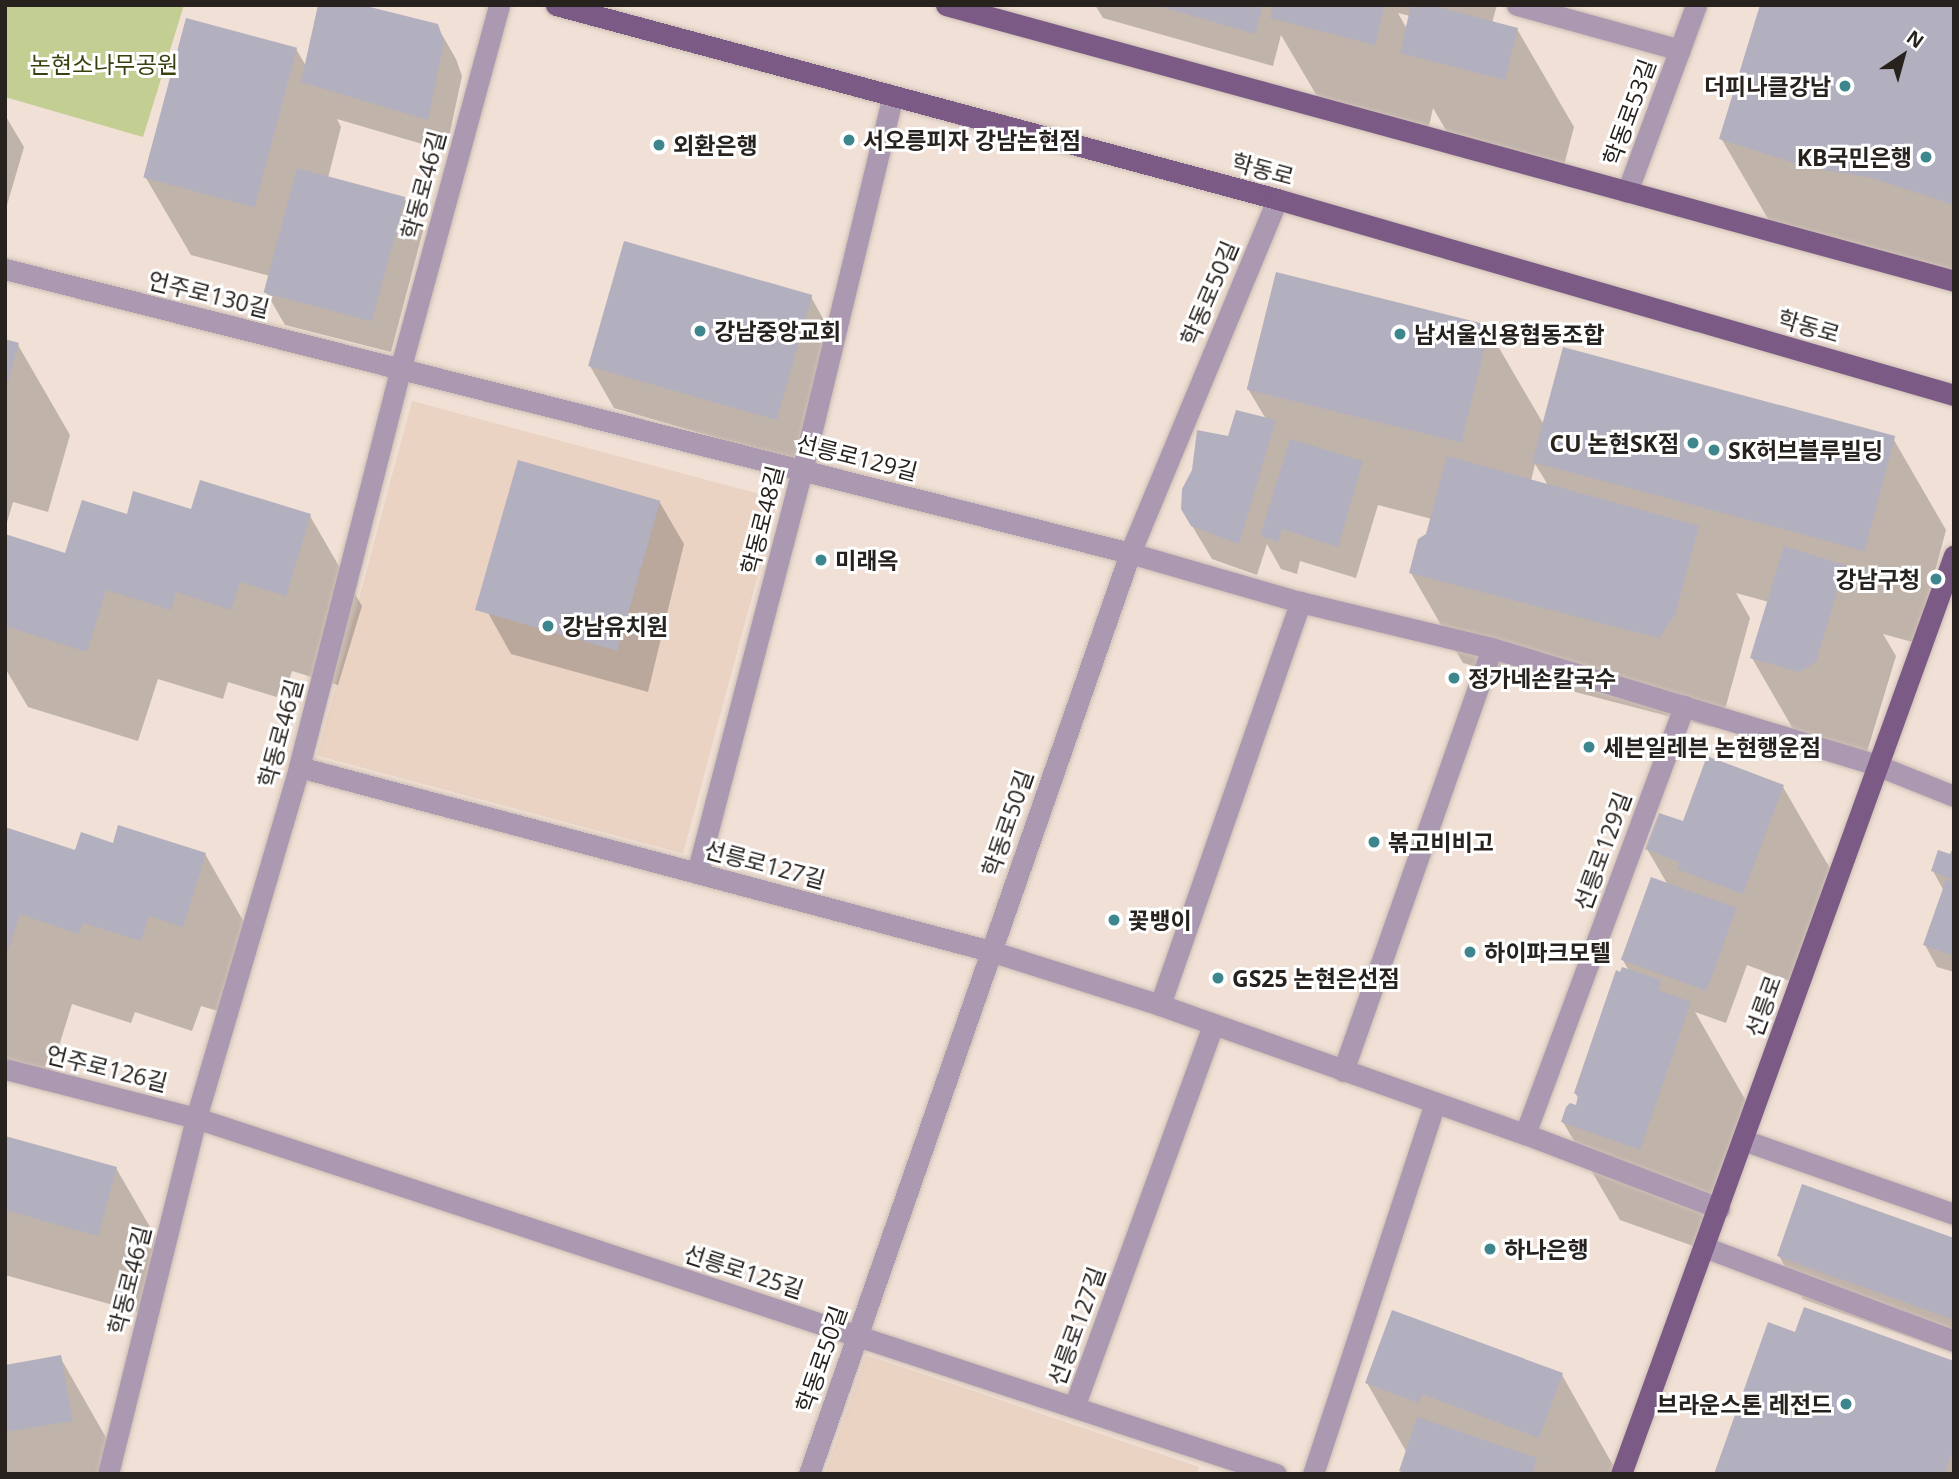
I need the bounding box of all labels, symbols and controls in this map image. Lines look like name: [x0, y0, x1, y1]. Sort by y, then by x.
north arrow: [1868, 21, 1938, 91]
text: N: [1901, 24, 1929, 54]
park label: 논현소나무공원: [30, 50, 178, 78]
street label: 학동로53길: [1597, 55, 1661, 169]
place label: 더피나클강남: [1704, 72, 1831, 100]
marker: 더피나클강남: [1837, 78, 1853, 94]
place label: 서오릉피자 강남논현점: [863, 126, 1081, 154]
street label: 학동로46길: [395, 128, 451, 242]
place label: 외환은행: [673, 131, 758, 159]
marker: 서오릉피자 강남논현점: [841, 132, 857, 148]
marker: 외환은행: [651, 137, 667, 153]
place label: KB국민은행: [1797, 143, 1912, 171]
street label: 학동로: [1229, 147, 1297, 191]
marker: KB국민은행: [1918, 149, 1934, 165]
street label: 학동로50길: [1175, 237, 1243, 349]
street label: 언주로130길: [145, 266, 273, 322]
street label: 학동로: [1775, 304, 1843, 348]
place label: 강남중앙교회: [714, 317, 841, 345]
place label: 남서울신용협동조합: [1414, 320, 1604, 348]
marker: 강남중앙교회: [692, 323, 708, 339]
marker: 남서울신용협동조합: [1392, 326, 1408, 342]
street label: 선릉로129길: [793, 429, 921, 485]
place label: CU 논현SK점: [1550, 429, 1679, 457]
marker: CU 논현SK점: [1685, 435, 1701, 451]
place label: SK허브블루빌딩: [1728, 436, 1883, 464]
marker: SK허브블루빌딩: [1706, 442, 1722, 458]
street label: 학동로48길: [735, 463, 789, 577]
place label: 미래옥: [835, 546, 898, 574]
marker: 미래옥: [813, 552, 829, 568]
place label: 강남구청: [1835, 565, 1920, 593]
marker: 강남구청: [1926, 569, 1946, 589]
place label: 강남유치원: [562, 612, 668, 640]
marker: 강남유치원: [540, 618, 556, 634]
place label: 정가네손칼국수: [1468, 664, 1616, 692]
marker: 정가네손칼국수: [1446, 670, 1462, 686]
street label: 학동로46길: [252, 676, 308, 790]
place label: 세븐일레븐 논현행운점: [1603, 733, 1821, 761]
marker: 세븐일레븐 논현행운점: [1581, 739, 1597, 755]
street label: 학동로50길: [976, 766, 1038, 880]
street label: 선릉로129길: [1568, 788, 1636, 914]
place label: 볶고비비고: [1388, 828, 1494, 856]
marker: 볶고비비고: [1366, 834, 1382, 850]
street label: 선릉로127길: [701, 835, 829, 893]
place label: 꽃뱅이: [1128, 906, 1191, 934]
marker: 꽃뱅이: [1106, 912, 1122, 928]
place label: 하이파크모텔: [1484, 938, 1611, 966]
marker: 하이파크모텔: [1462, 944, 1478, 960]
place label: GS25 논현은선점: [1232, 964, 1399, 992]
marker: GS25 논현은선점: [1210, 970, 1226, 986]
street label: 선릉로: [1739, 971, 1787, 1041]
street label: 언주로126길: [43, 1040, 171, 1096]
street label: 학동로46길: [102, 1223, 156, 1337]
place label: 하나은행: [1504, 1235, 1589, 1263]
street label: 선릉로125길: [681, 1239, 807, 1303]
marker: 하나은행: [1482, 1241, 1498, 1257]
street label: 선릉로127길: [1042, 1263, 1110, 1389]
street label: 학동로50길: [790, 1302, 852, 1416]
place label: 브라운스톤 레전드: [1657, 1390, 1832, 1418]
marker: 브라운스톤 레전드: [1838, 1396, 1854, 1412]

